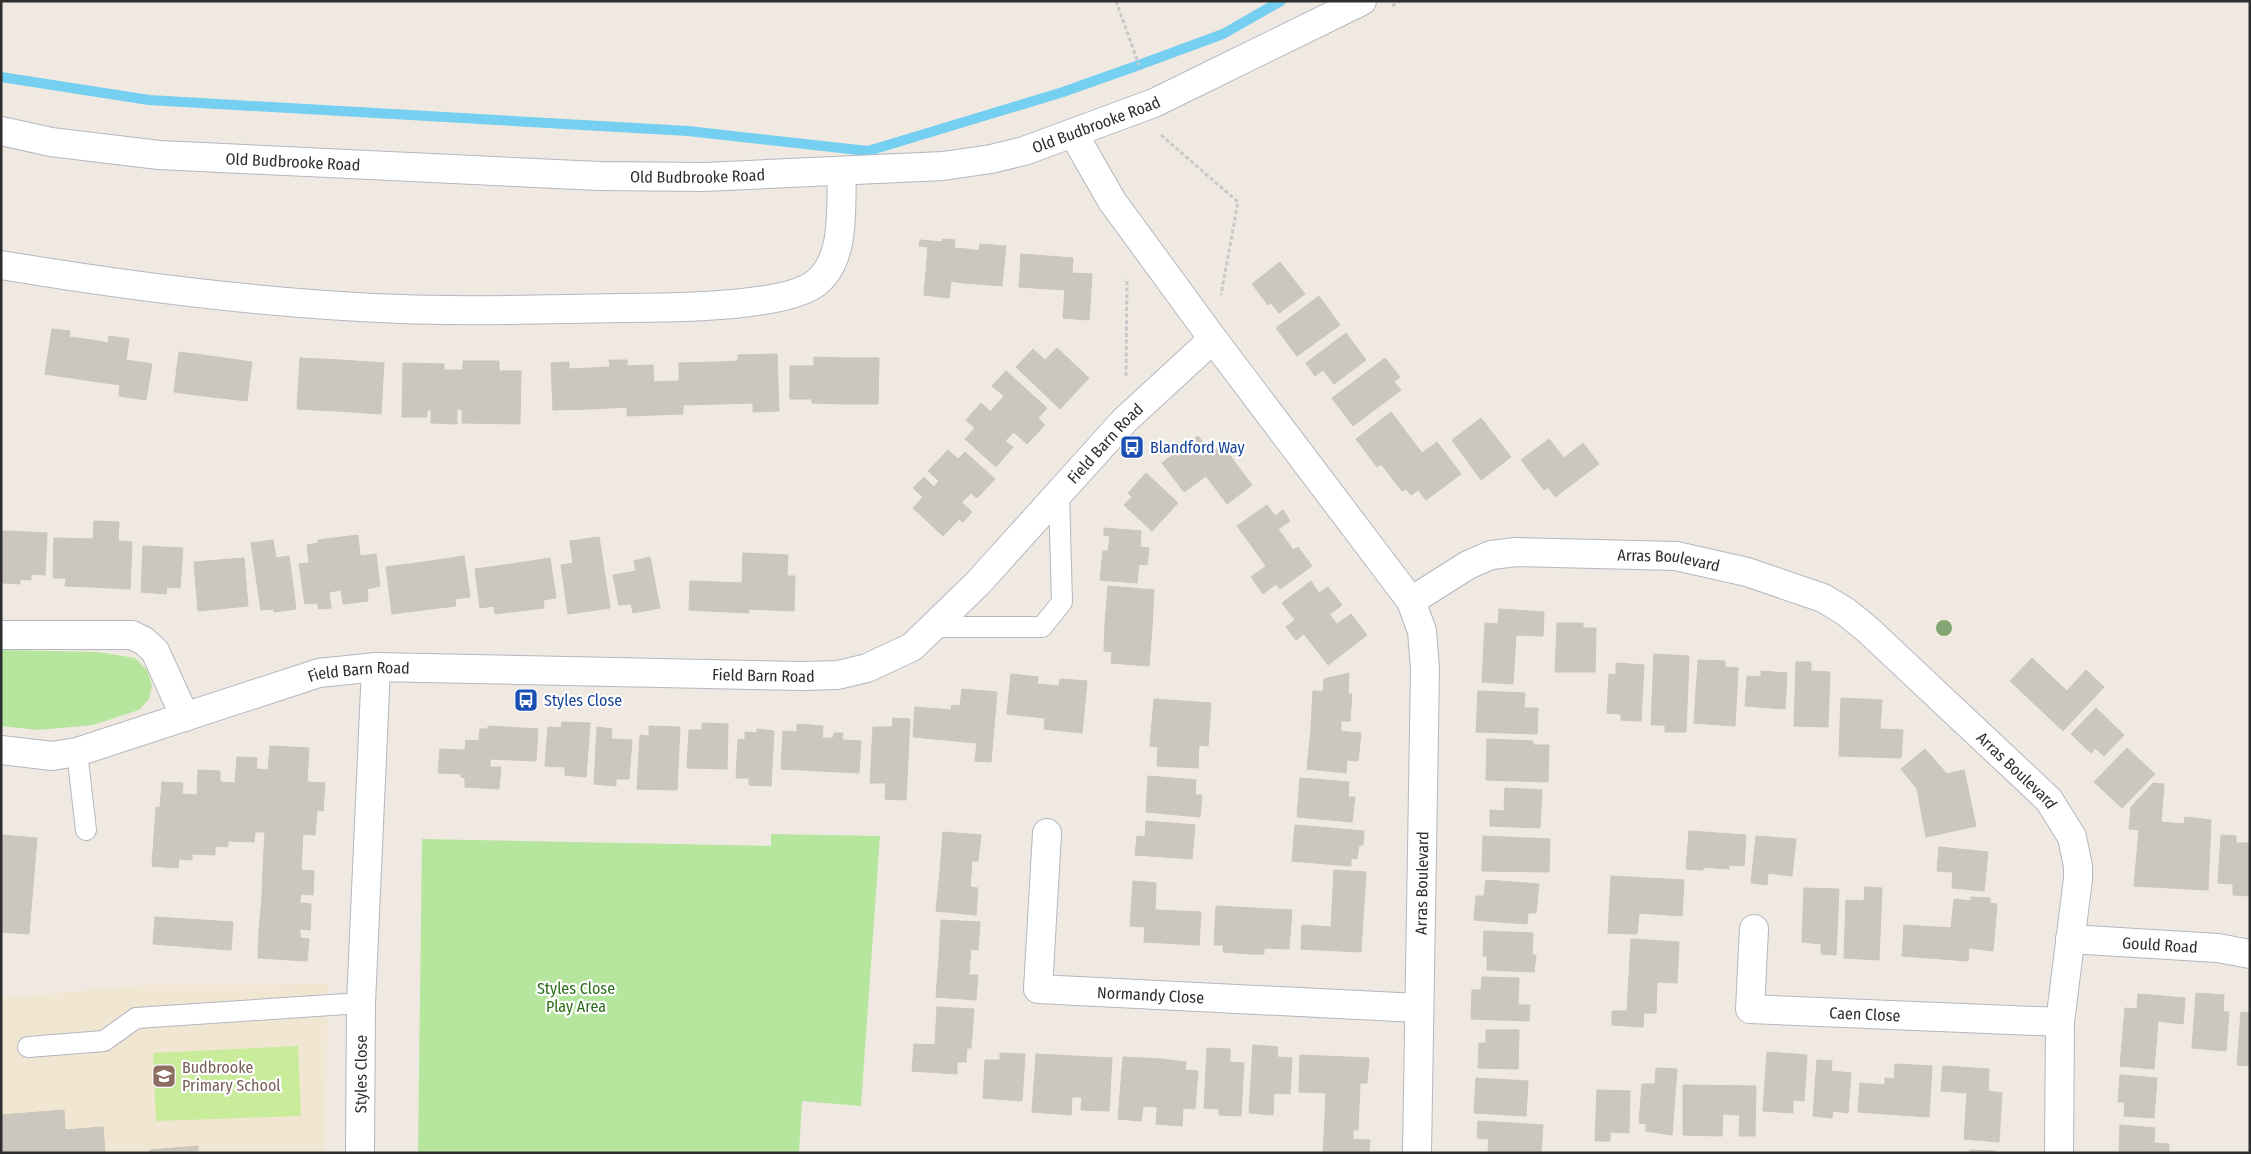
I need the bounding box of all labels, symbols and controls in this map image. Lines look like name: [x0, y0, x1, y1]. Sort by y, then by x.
street label: Old Budbrooke Road: [1030, 92, 1164, 157]
street label: Old Budbrooke Road: [225, 149, 361, 175]
street label: Old Budbrooke Road: [630, 165, 765, 187]
street label: Field Barn Road: [1063, 399, 1147, 487]
bus stop icon: Blandford Way: [1119, 434, 1145, 460]
place label: Blandford Way: [1150, 438, 1245, 457]
street label: Arras Boulevard: [1617, 546, 1722, 576]
street label: Field Barn Road: [305, 658, 410, 686]
street label: Field Barn Road: [712, 665, 815, 686]
bus stop icon: Styles Close: [513, 687, 539, 713]
place label: Styles Close: [544, 691, 622, 710]
street label: Arras Boulevard: [1973, 728, 2061, 812]
street label: Arras Boulevard: [1412, 831, 1432, 935]
street label: Gould Road: [2121, 933, 2198, 957]
park label: Styles Close Play Area: [537, 979, 615, 1016]
street label: Normandy Close: [1097, 983, 1205, 1007]
street label: Caen Close: [1829, 1003, 1901, 1025]
street label: Styles Close: [351, 1035, 371, 1113]
place label: Budbrooke Primary School: [182, 1058, 281, 1095]
school or university icon: Budbrooke Primary School: [151, 1063, 177, 1089]

